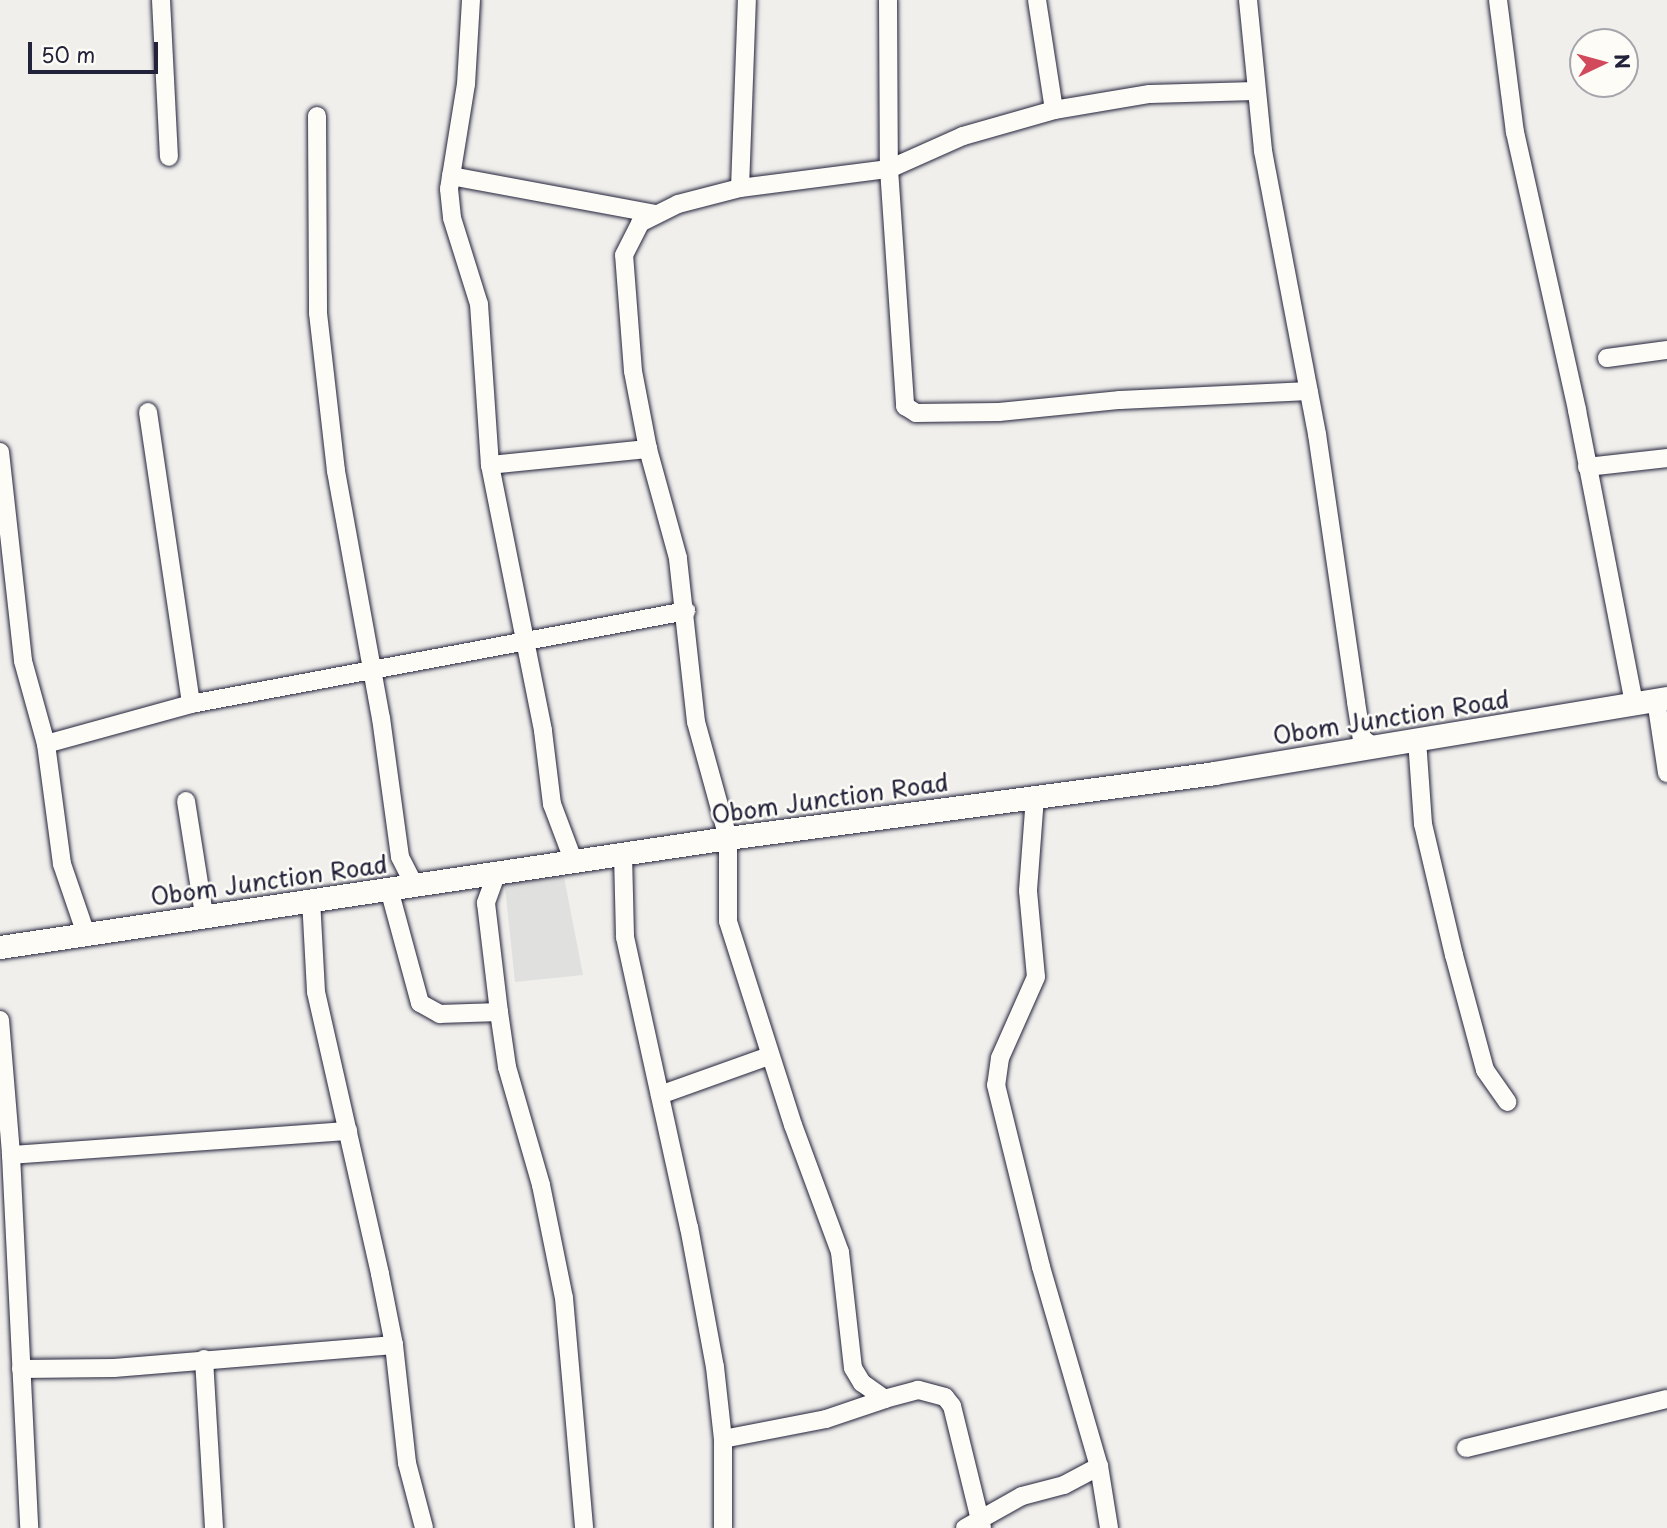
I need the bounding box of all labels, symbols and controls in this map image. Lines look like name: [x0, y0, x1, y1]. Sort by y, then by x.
scale bar: [32, 28, 161, 72]
north arrow: [1569, 28, 1639, 98]
text: 50 m: [41, 38, 95, 70]
text: N: [1608, 53, 1638, 70]
street label: Obom Junction Road: [1270, 684, 1512, 750]
street label: Obom Junction Road: [709, 767, 951, 829]
street label: Obom Junction Road: [148, 849, 390, 911]

